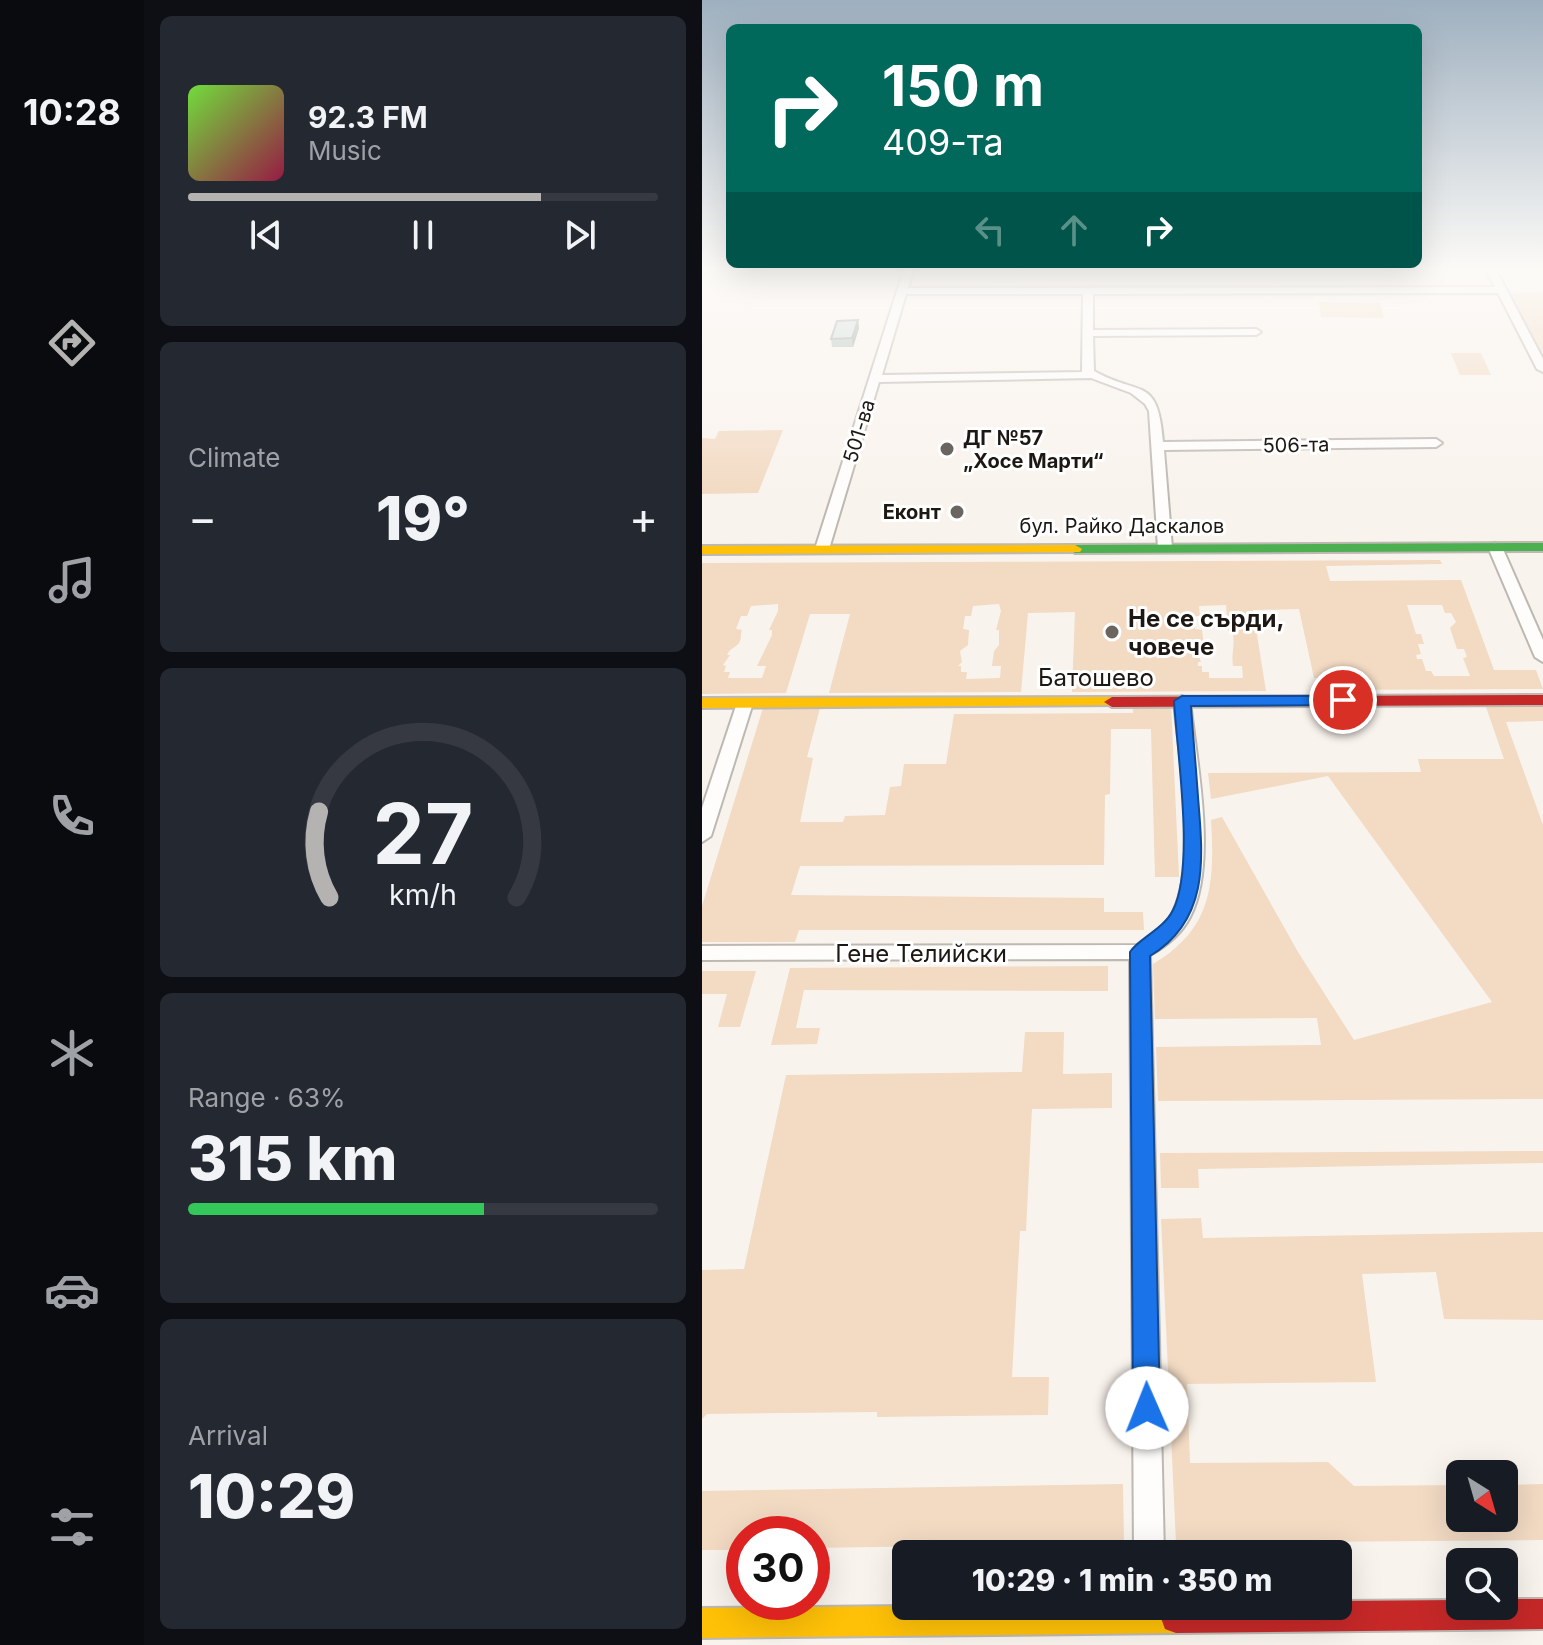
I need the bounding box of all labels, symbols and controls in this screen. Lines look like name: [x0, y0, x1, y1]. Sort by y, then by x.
text: 150 m: [882, 52, 1044, 120]
icon: right: [750, 56, 854, 160]
text: 10:28: [23, 90, 121, 134]
text: 92.3 FM: [308, 99, 428, 135]
text: 409-та: [882, 120, 1004, 164]
text: Music: [308, 135, 382, 166]
icon: left: [968, 208, 1012, 252]
icon: ahead: [1052, 208, 1096, 252]
icon: right: [1136, 208, 1180, 252]
icon: previous: [244, 213, 288, 257]
icon: pause: [401, 213, 445, 257]
icon: next: [558, 213, 602, 257]
icon: directions: [44, 315, 100, 371]
street label: 501-ва: [838, 397, 880, 465]
place label: ДГ №57 „Хосе Марти“: [963, 426, 1104, 473]
street label: 506-та: [1262, 432, 1330, 458]
marker: ДГ №57 „Хосе Марти“: [938, 440, 956, 458]
text: Climate: [188, 442, 280, 473]
text: 19°: [376, 482, 470, 554]
text: −: [188, 491, 217, 545]
text: +: [629, 491, 658, 545]
place label: Еконт: [883, 500, 941, 524]
marker: Еконт: [948, 503, 966, 521]
street label: бул. Райко Даскалов: [1020, 514, 1224, 538]
icon: music: [44, 552, 100, 608]
place label: Не се сърди, човече: [1128, 604, 1285, 661]
marker: Не се сърди, човече: [1103, 623, 1121, 641]
street label: Батошево: [1038, 663, 1154, 692]
pin: [1309, 666, 1377, 734]
icon: arrive: [1321, 678, 1365, 722]
text: 27: [373, 783, 473, 884]
icon: phone: [44, 788, 100, 844]
text: km/h: [389, 878, 457, 913]
street label: Гене Телийски: [835, 939, 1007, 968]
icon: climate: [44, 1025, 100, 1081]
text: Range · 63%: [188, 1082, 346, 1113]
text: 315 km: [188, 1122, 397, 1194]
icon: car: [44, 1262, 100, 1318]
position arrow: [1105, 1366, 1189, 1450]
text: Arrival: [188, 1420, 268, 1451]
text: 10:29: [188, 1460, 355, 1532]
north arrow: [1446, 1460, 1518, 1532]
map controls: [1446, 1460, 1518, 1620]
icon: filters: [44, 1499, 100, 1555]
speed limit sign: 30: [726, 1516, 830, 1620]
button: search: [1446, 1548, 1518, 1620]
text: 10:29 · 1 min · 350 m: [972, 1562, 1272, 1598]

